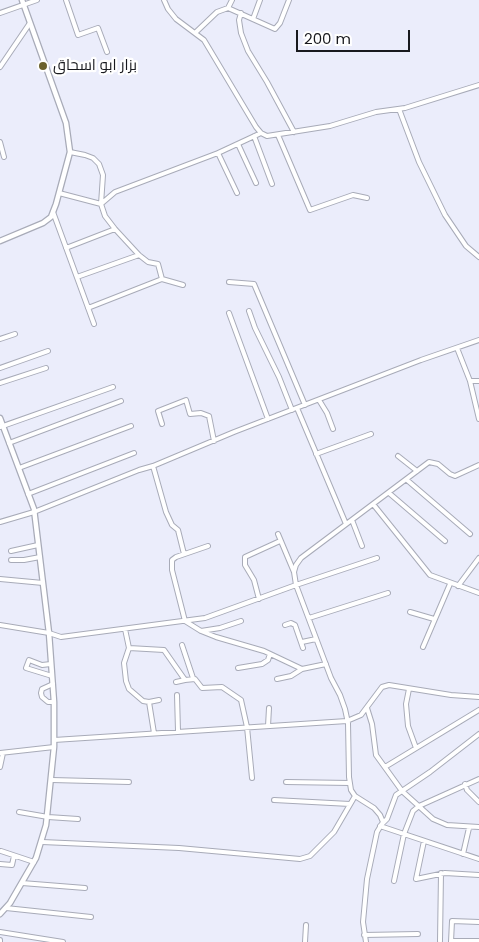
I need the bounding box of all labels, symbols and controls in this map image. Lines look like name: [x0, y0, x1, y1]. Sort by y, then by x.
scale bar: [299, 20, 413, 52]
text: 200 m: [304, 28, 351, 49]
place label: بزار ابو اسحاق: [53, 57, 137, 75]
marker: بزار ابو اسحاق: [37, 60, 49, 72]

